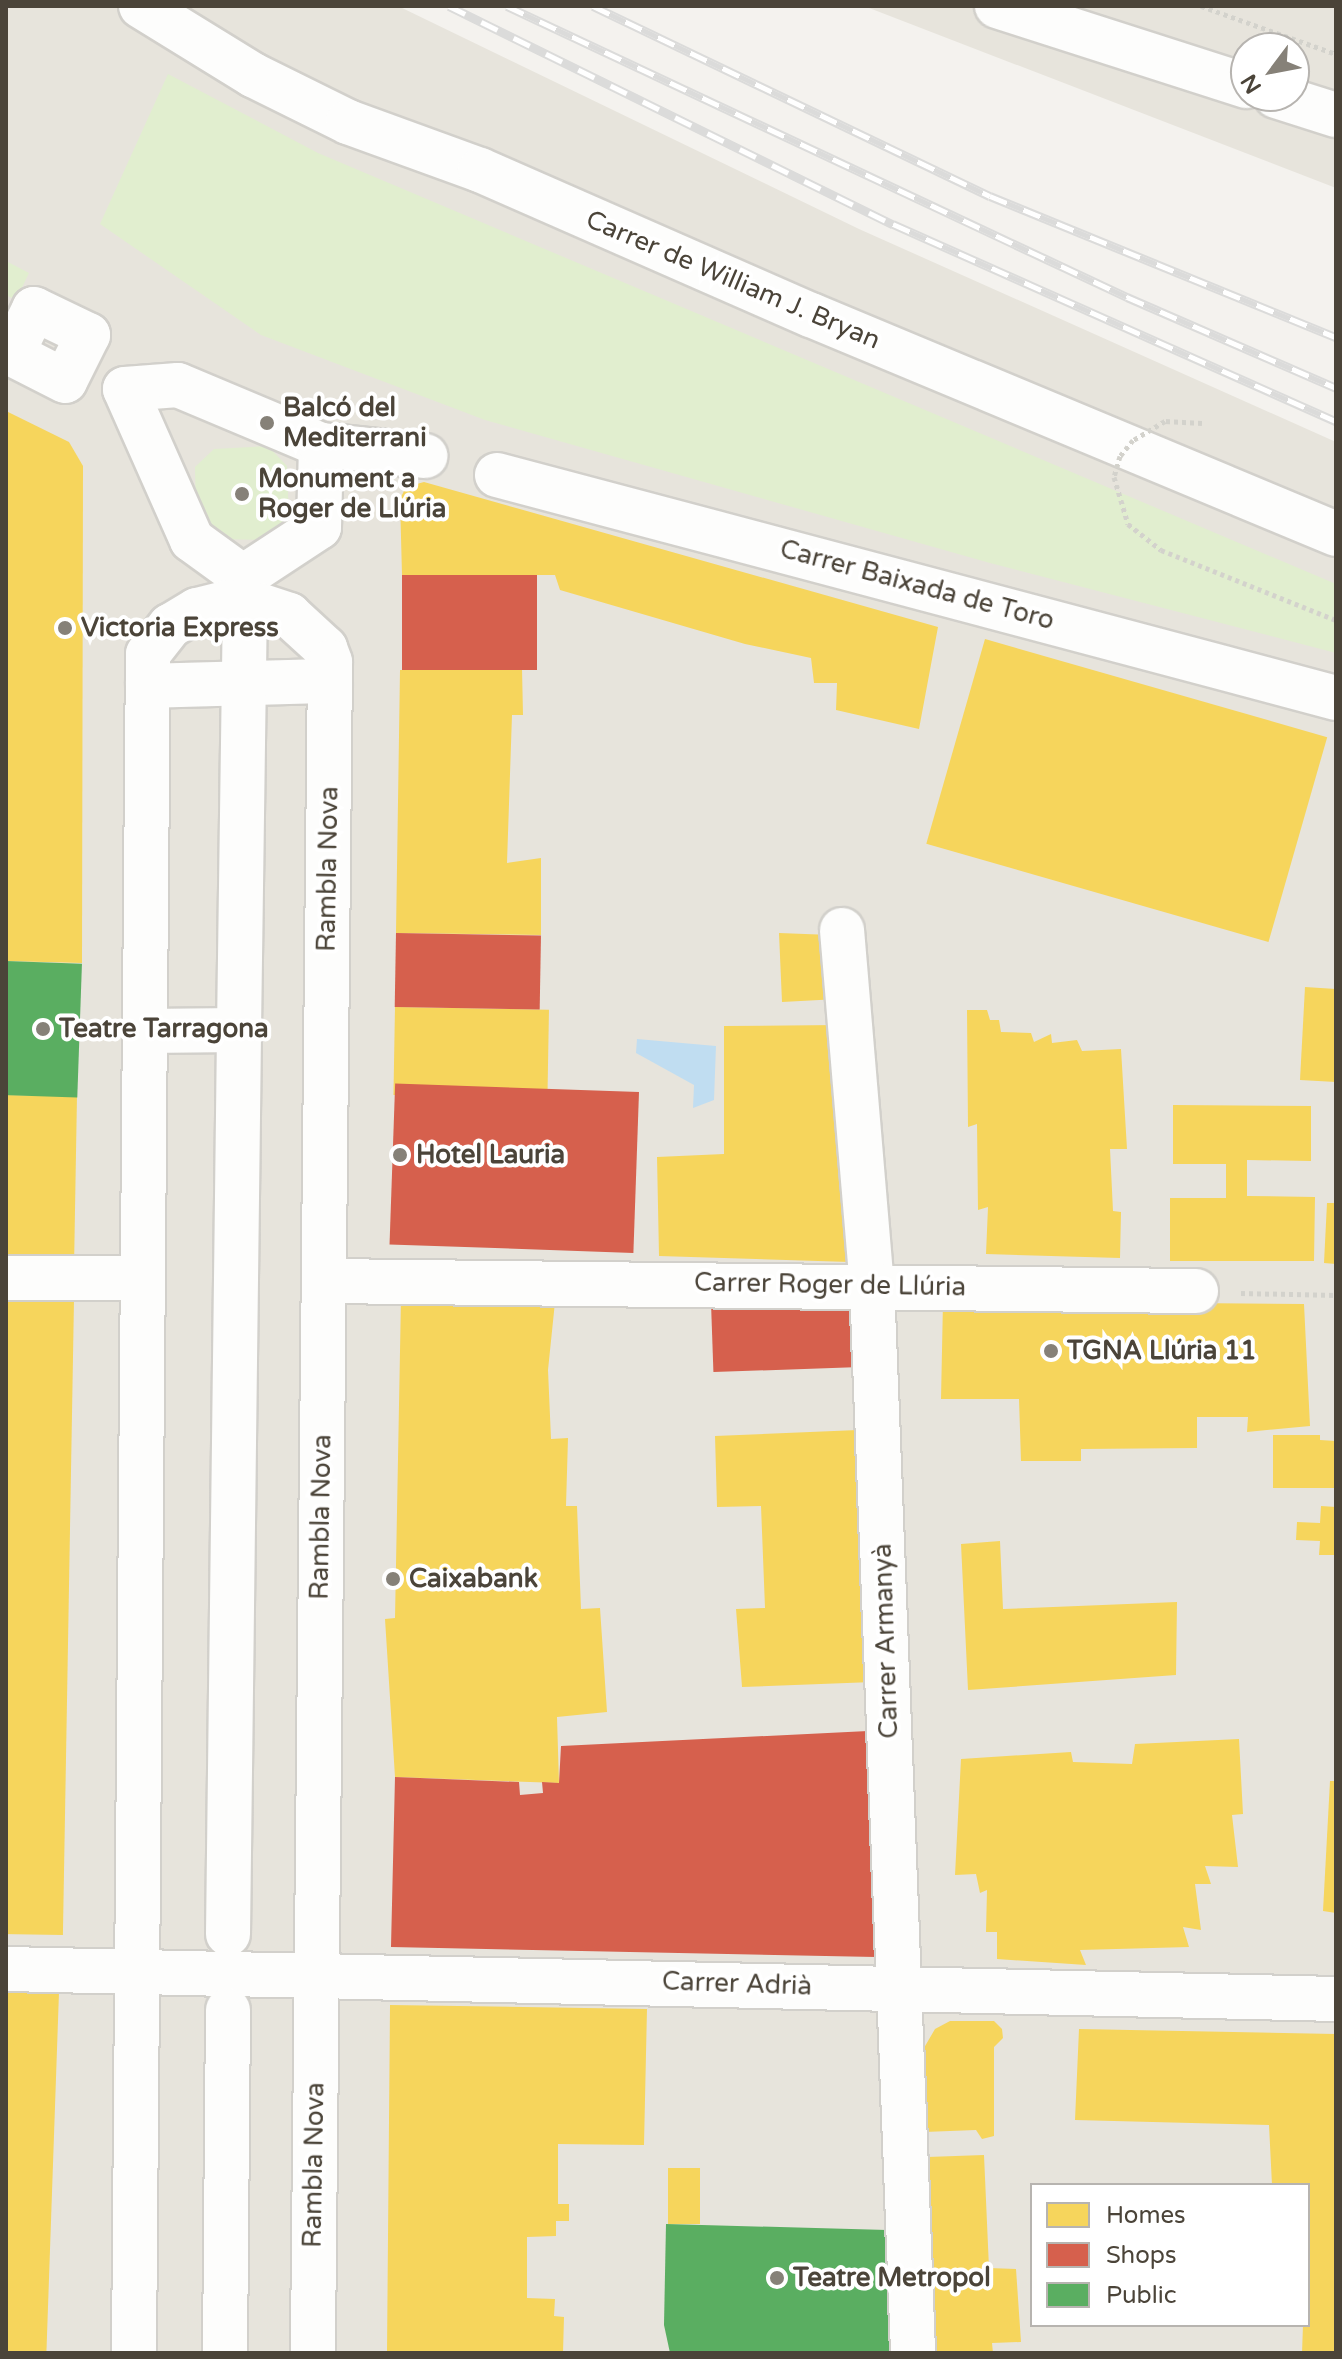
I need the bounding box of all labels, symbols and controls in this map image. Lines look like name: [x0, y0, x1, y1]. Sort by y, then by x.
north arrow: [1230, 32, 1310, 112]
text: N: [1236, 69, 1267, 98]
street label: Carrer de William J. Bryan: [581, 204, 885, 356]
place label: Balcó del Mediterrani: [283, 392, 427, 454]
marker: Balcó del Mediterrani: [258, 414, 276, 432]
place label: Monument a Roger de Llúria: [258, 463, 446, 524]
marker: Monument a Roger de Llúria: [233, 485, 251, 503]
street label: Carrer Baixada de Toro: [777, 533, 1057, 637]
place label: Victoria Express: [81, 612, 279, 644]
marker: Victoria Express: [56, 619, 74, 637]
street label: Rambla Nova: [311, 786, 345, 952]
place label: Teatre Tarragona: [59, 1013, 269, 1045]
marker: Teatre Tarragona: [34, 1020, 52, 1038]
place label: Hotel Lauria: [416, 1139, 565, 1171]
marker: Hotel Lauria: [391, 1146, 409, 1164]
street label: Carrer Roger de Llúria: [694, 1267, 966, 1303]
place label: TGNA Llúria 11: [1067, 1335, 1257, 1367]
marker: TGNA Llúria 11: [1042, 1342, 1060, 1360]
street label: Rambla Nova: [304, 1434, 338, 1600]
street label: Carrer Armanyà: [867, 1543, 905, 1739]
place label: Caixabank: [409, 1563, 538, 1595]
marker: Caixabank: [384, 1570, 402, 1588]
street label: Carrer Adrià: [661, 1966, 813, 2002]
street label: Rambla Nova: [297, 2082, 331, 2248]
legend: [1030, 2183, 1310, 2327]
text: Homes: [1106, 2201, 1186, 2230]
text: Shops: [1106, 2241, 1176, 2270]
place label: Teatre Metropol: [793, 2262, 991, 2294]
marker: Teatre Metropol: [768, 2269, 786, 2287]
text: Public: [1106, 2281, 1176, 2310]

